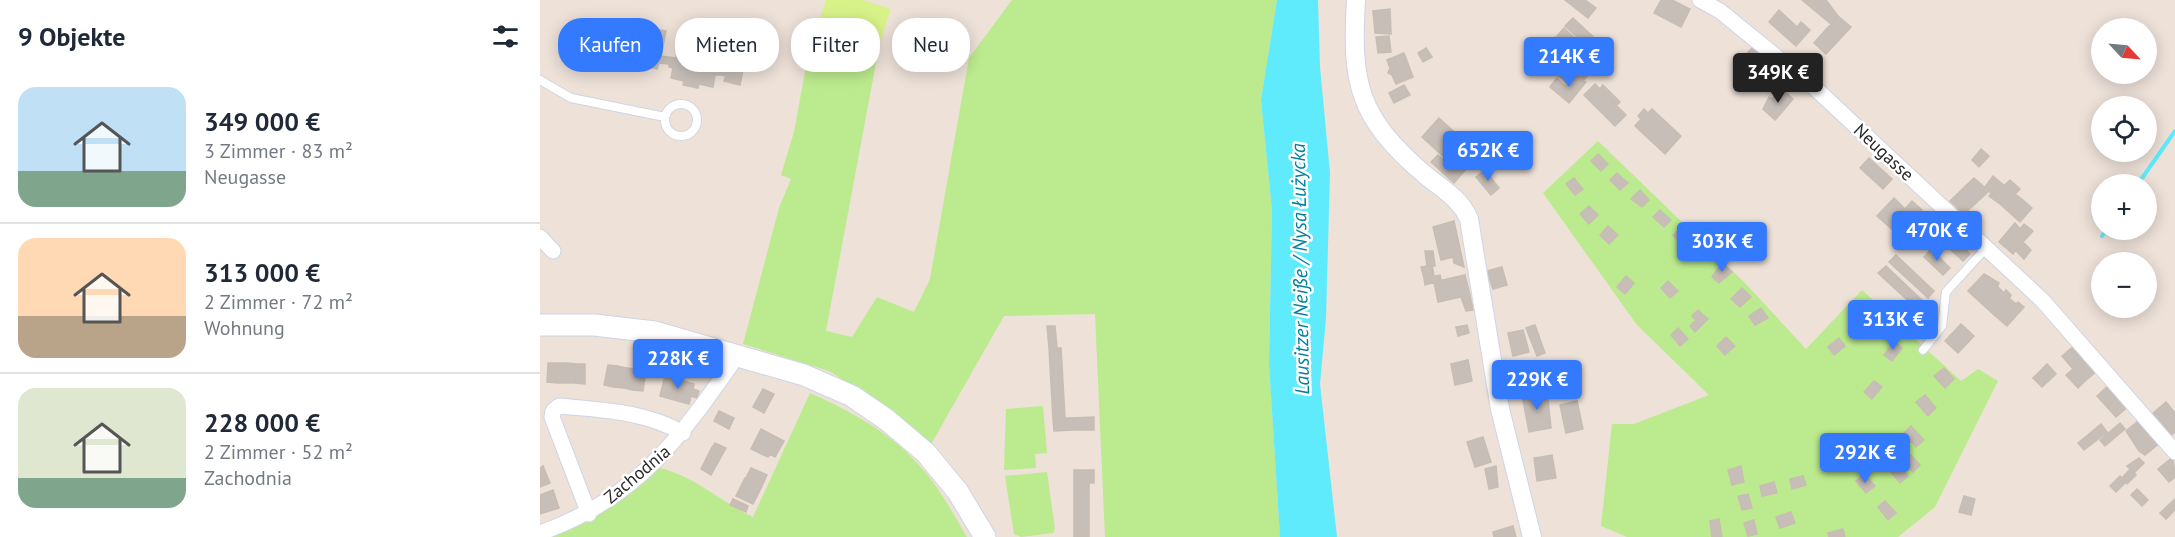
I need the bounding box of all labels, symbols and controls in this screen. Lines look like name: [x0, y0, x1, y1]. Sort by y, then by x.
chip: Kaufen: [558, 18, 663, 72]
chip: Mieten: [675, 18, 779, 72]
chip: Filter: [791, 18, 880, 72]
chip: Neu: [892, 18, 970, 72]
north arrow: [2091, 18, 2157, 84]
map controls: [2091, 18, 2157, 318]
text: 9 Objekte: [18, 20, 125, 53]
icon: filters: [489, 20, 522, 53]
pin: 214K €: [1520, 37, 1618, 88]
text: 214K €: [1538, 43, 1600, 69]
pin: 349K €: [1729, 53, 1827, 104]
text: 349K €: [1747, 59, 1809, 85]
button: locate: [2091, 96, 2157, 162]
text: 349 000 €: [204, 105, 320, 138]
icon: home: [66, 111, 138, 183]
street label: Neugasse: [1849, 118, 1919, 186]
pin: 652K €: [1439, 131, 1537, 182]
text: 652K €: [1457, 137, 1519, 163]
text: 3 Zimmer · 83 m²: [204, 138, 353, 164]
water label: Lausitzer Neiße / Nysa Łużycka: [1285, 143, 1315, 395]
text: Neugasse: [204, 164, 286, 190]
button: +: [2091, 174, 2157, 240]
pin: 470K €: [1888, 211, 1986, 262]
text: 470K €: [1906, 217, 1968, 243]
pin: 303K €: [1673, 222, 1771, 273]
text: 303K €: [1691, 228, 1753, 254]
button: −: [2091, 252, 2157, 318]
text: 313 000 €: [204, 256, 320, 289]
icon: home: [66, 262, 138, 334]
text: 2 Zimmer · 72 m²: [204, 289, 353, 315]
pin: 313K €: [1844, 300, 1942, 351]
text: 313K €: [1862, 306, 1924, 332]
text: Wohnung: [204, 315, 285, 341]
pin: 228K €: [629, 339, 727, 390]
text: 228K €: [647, 345, 709, 371]
pin: 229K €: [1488, 360, 1586, 411]
text: 229K €: [1506, 366, 1568, 392]
text: 228 000 €: [204, 406, 320, 439]
icon: home: [66, 412, 138, 484]
pin: 292K €: [1816, 433, 1914, 484]
text: 2 Zimmer · 52 m²: [204, 439, 353, 465]
text: 292K €: [1834, 439, 1896, 465]
street label: Zachodnia: [599, 440, 675, 508]
text: Zachodnia: [204, 465, 292, 491]

